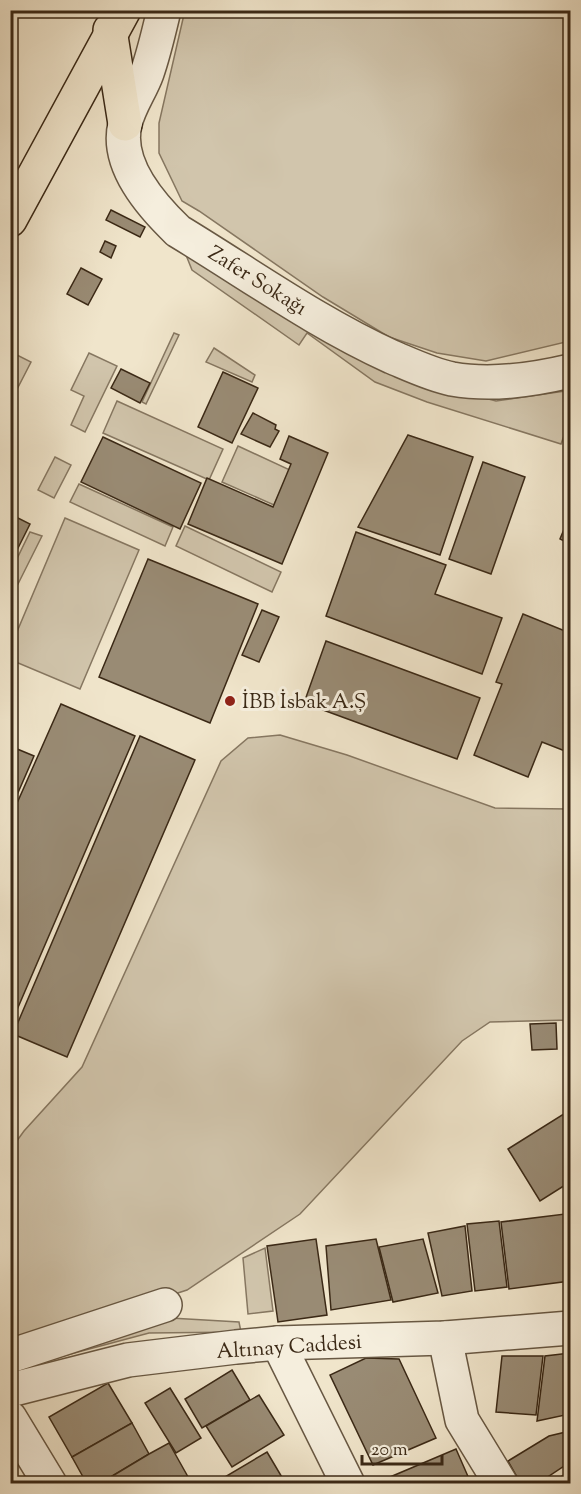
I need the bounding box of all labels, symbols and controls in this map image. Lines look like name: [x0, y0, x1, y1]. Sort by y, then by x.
street label: Zafer Sokağı: [202, 239, 312, 324]
place label: İBB İsbak A.Ş: [242, 688, 366, 718]
marker: İBB İsbak A.Ş: [223, 694, 237, 708]
street label: Altınay Caddesi: [215, 1328, 363, 1368]
scale bar: [362, 1428, 442, 1466]
text: 20 m: [371, 1438, 408, 1464]

